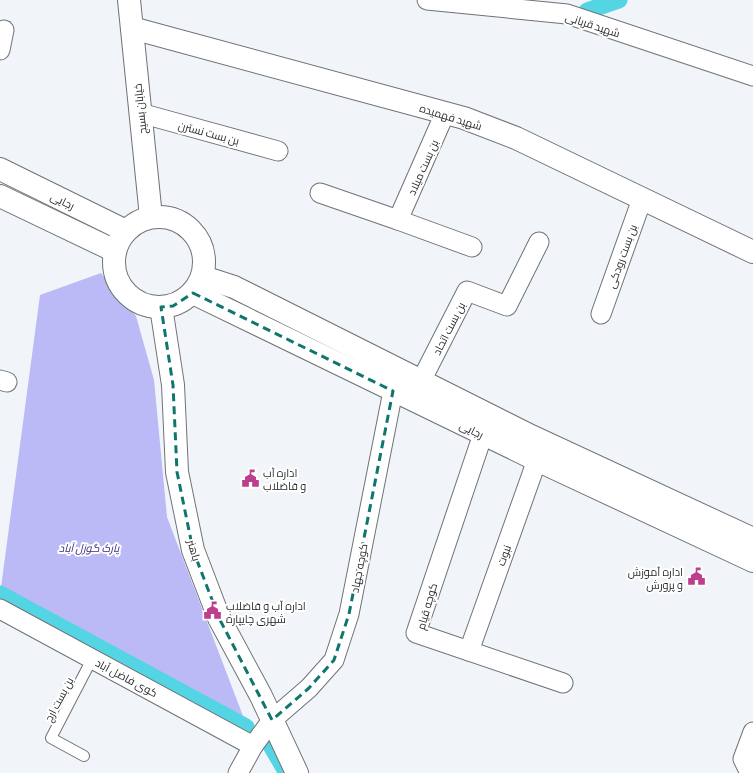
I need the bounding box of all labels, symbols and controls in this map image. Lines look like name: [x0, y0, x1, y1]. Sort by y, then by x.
street label: شهید قربانی: [564, 8, 622, 40]
street label: خیابان بسیج: [128, 83, 151, 135]
street label: شهید فهمیده: [418, 99, 484, 133]
street label: بن بست نسترن: [177, 116, 241, 148]
street label: بن بست میلاد: [403, 137, 441, 197]
street label: رجایی: [48, 187, 78, 213]
street label: بن بست رودکی: [602, 222, 640, 290]
street label: بن بست اتحاد: [428, 299, 468, 357]
street label: رجایی: [457, 416, 487, 442]
place label: اداره آب و فاضلاب: [263, 464, 306, 493]
public building icon: اداره آب و فاضلاب: [240, 468, 260, 488]
street label: باهنر: [184, 537, 206, 563]
park label: پارک گوزل آباد: [59, 539, 120, 556]
street label: کوچه جهاد: [345, 542, 371, 594]
street label: نبوت: [492, 542, 514, 568]
place label: اداره آموزش و پرورش: [628, 563, 683, 592]
public building icon: اداره آموزش و پرورش: [686, 567, 706, 587]
street label: کوچه قیام: [412, 581, 441, 632]
place label: اداره آب و فاضلاب شهری چایپاره: [226, 597, 306, 626]
public building icon: اداره آب و فاضلاب شهری چایپاره: [203, 601, 223, 621]
street label: کوی فاضل آباد: [93, 654, 161, 700]
street label: بن بست ارج: [40, 674, 77, 725]

